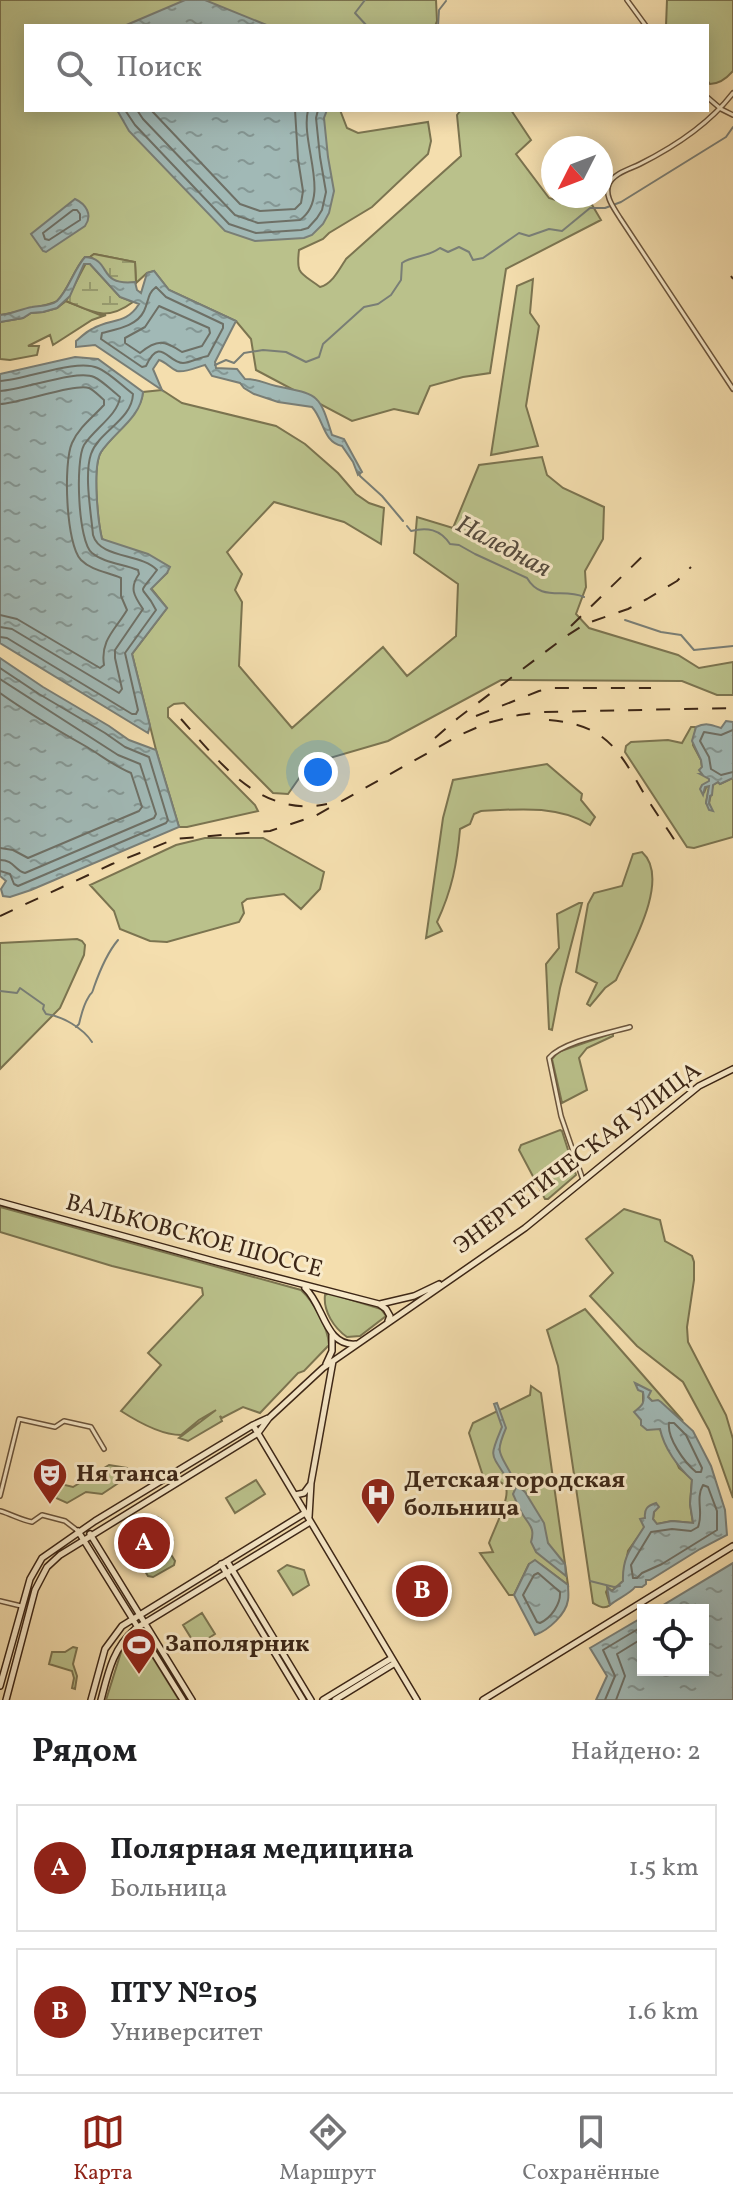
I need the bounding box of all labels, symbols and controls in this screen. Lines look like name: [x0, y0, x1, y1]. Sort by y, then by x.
search box: [24, 24, 709, 112]
icon: search: [52, 46, 96, 90]
text: Поиск: [116, 47, 202, 89]
north arrow: [541, 136, 613, 208]
water label: Наледная: [449, 507, 557, 587]
your location: [298, 752, 338, 792]
street label: ЭНЕРГЕТИЧЕСКАЯ УЛИЦА: [447, 1055, 709, 1263]
street label: ВАЛЬКОВСКОЕ ШОССЕ: [62, 1186, 326, 1288]
theatre icon: Ня танса: [31, 1456, 69, 1506]
place label: Ня танса: [76, 1458, 179, 1492]
place label: Детская городская больница: [404, 1464, 625, 1526]
hospital icon: Детская городская больница: [359, 1476, 397, 1526]
pin: A: [118, 1513, 170, 1573]
pin: B: [396, 1561, 448, 1621]
map controls: [637, 1604, 709, 1676]
button: locate: [637, 1604, 709, 1676]
sports icon: Заполярник: [120, 1626, 158, 1676]
place label: Заполярник: [165, 1628, 309, 1662]
text: Рядом: [32, 1729, 137, 1776]
text: Найдено: 2: [571, 1734, 701, 1770]
text: Полярная медицина: [110, 1829, 414, 1871]
text: A: [51, 1850, 69, 1886]
text: 1.5 km: [628, 1850, 699, 1886]
text: Больница: [110, 1871, 227, 1907]
text: ПТУ №105: [110, 1973, 257, 2015]
text: B: [51, 1994, 69, 2030]
text: 1.6 km: [627, 1994, 699, 2030]
text: Университет: [110, 2015, 263, 2051]
tab: Карта: [73, 2110, 133, 2189]
tab: Маршрут: [279, 2110, 376, 2189]
tab: Сохранённые: [523, 2110, 660, 2189]

